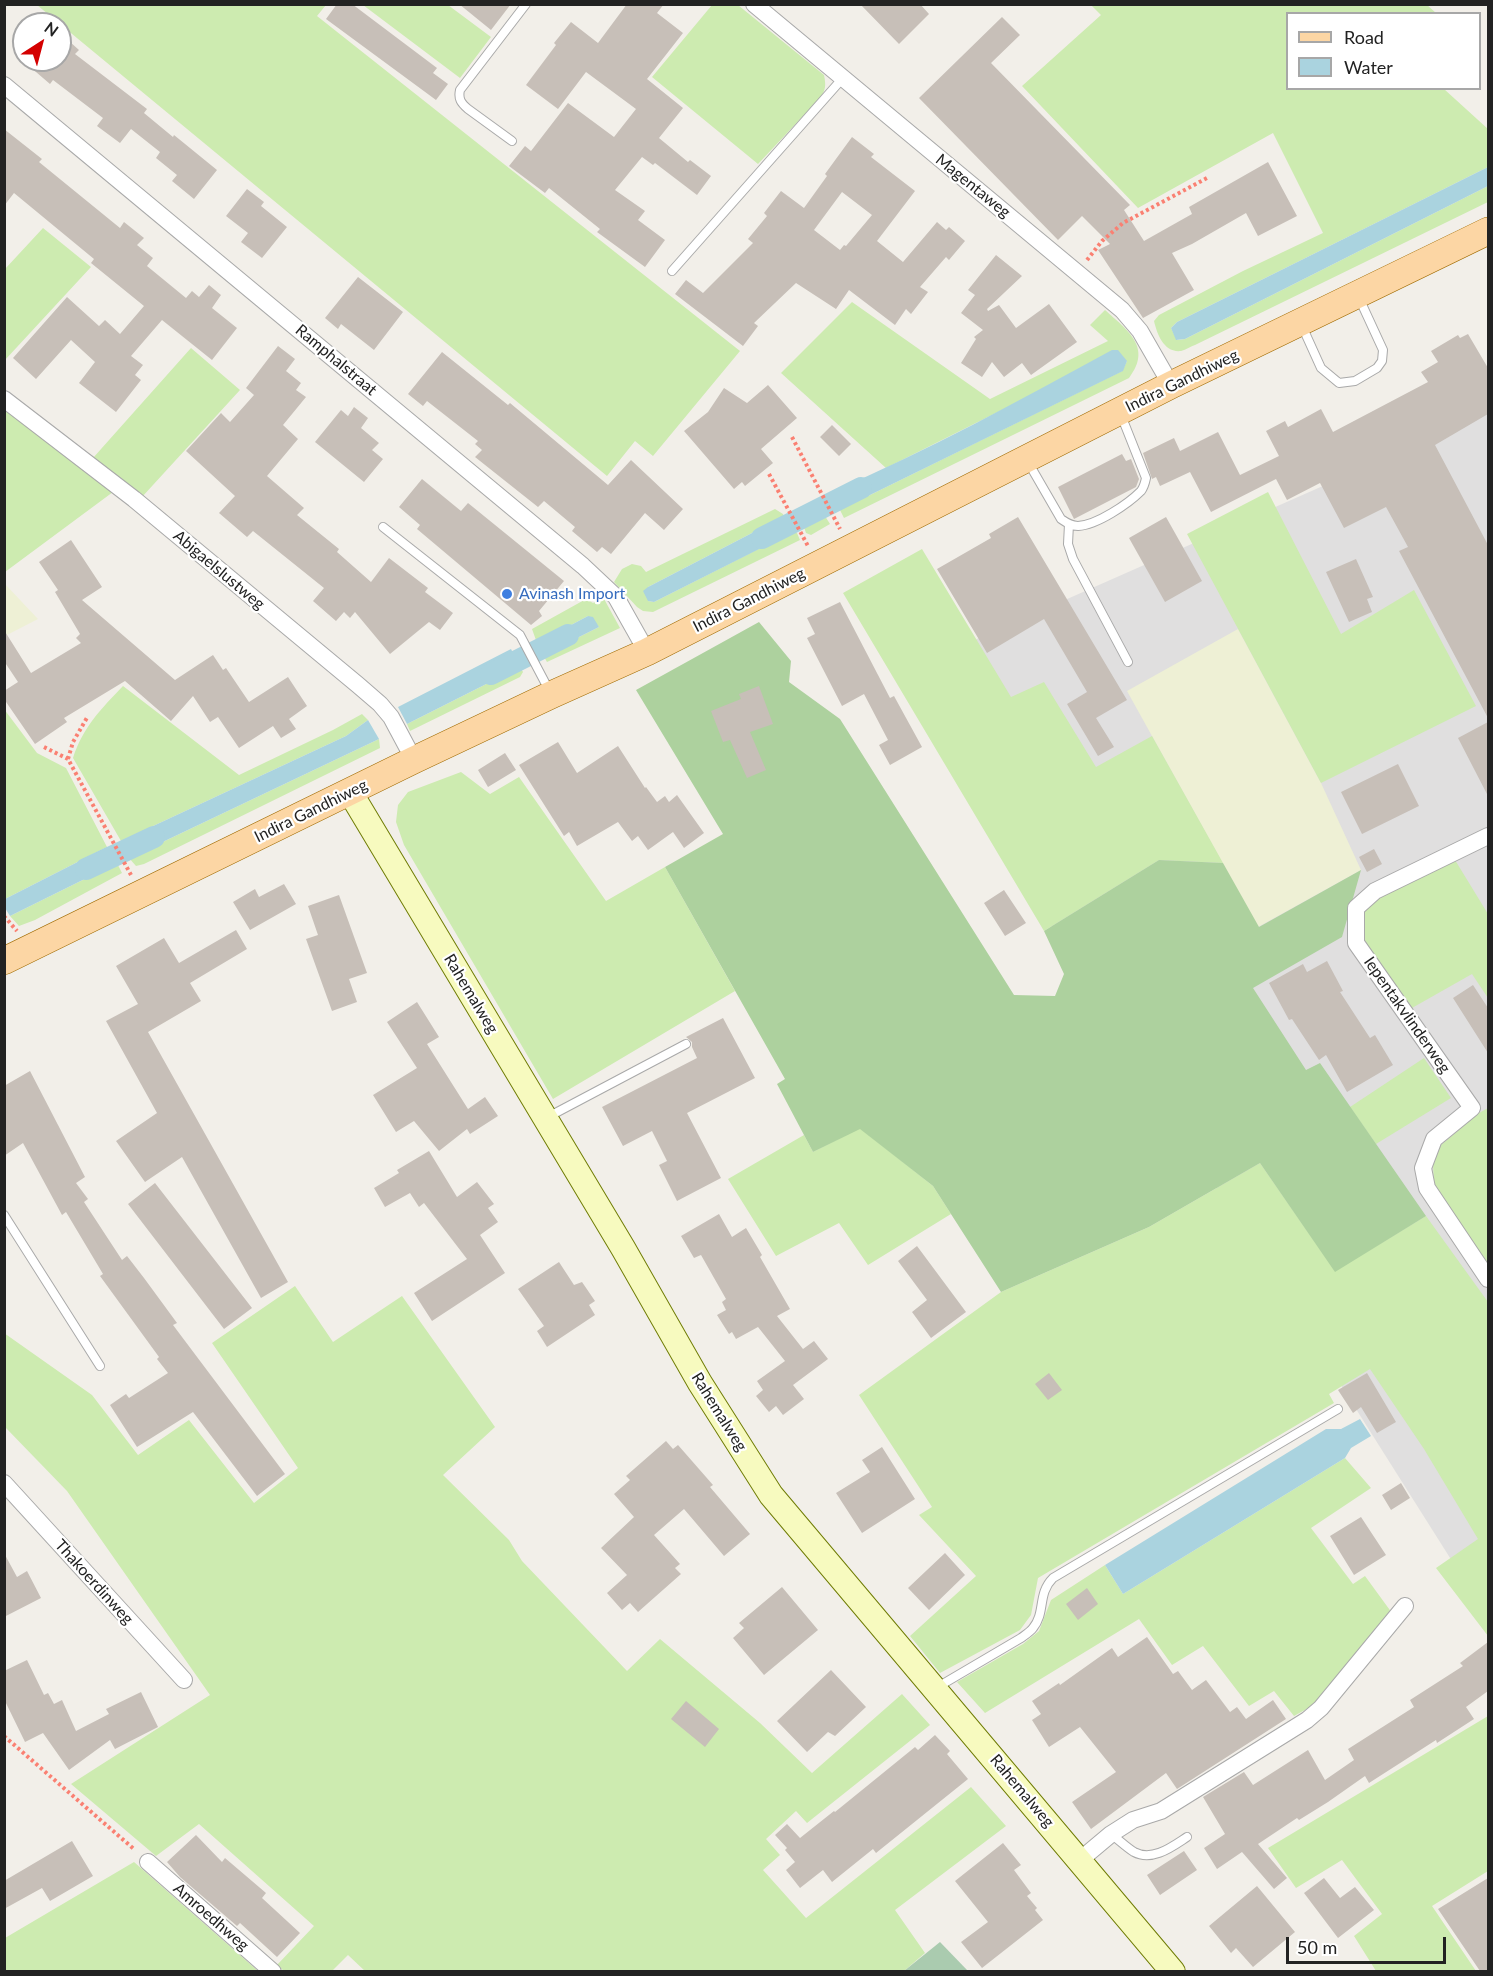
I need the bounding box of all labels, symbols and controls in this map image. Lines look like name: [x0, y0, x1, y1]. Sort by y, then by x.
north arrow: [12, 12, 72, 72]
legend: [1286, 12, 1481, 90]
text: N: [41, 17, 62, 40]
text: Road: [1344, 26, 1384, 48]
text: Water: [1344, 56, 1393, 78]
street label: Magentaweg: [932, 150, 1014, 222]
street label: Ramphalstraat: [291, 320, 381, 400]
street label: Indira Gandhiweg: [1122, 345, 1242, 417]
street label: Abigaelslustweg: [169, 526, 269, 614]
street label: Indira Gandhiweg: [690, 563, 808, 637]
place label: Avinash Import: [519, 584, 625, 604]
marker: Avinash Import: [500, 587, 514, 601]
street label: Indira Gandhiweg: [251, 775, 371, 847]
street label: Rahemalweg: [440, 951, 502, 1037]
street label: Iepentakvlinderweg: [1360, 953, 1454, 1077]
street label: Rahemalweg: [687, 1369, 751, 1455]
street label: Thakoerdinweg: [51, 1536, 137, 1628]
street label: Rahemalweg: [986, 1751, 1058, 1831]
street label: Amroedhweg: [169, 1879, 253, 1955]
scale bar: [1289, 1925, 1450, 1963]
text: 50 m: [1297, 1936, 1337, 1958]

